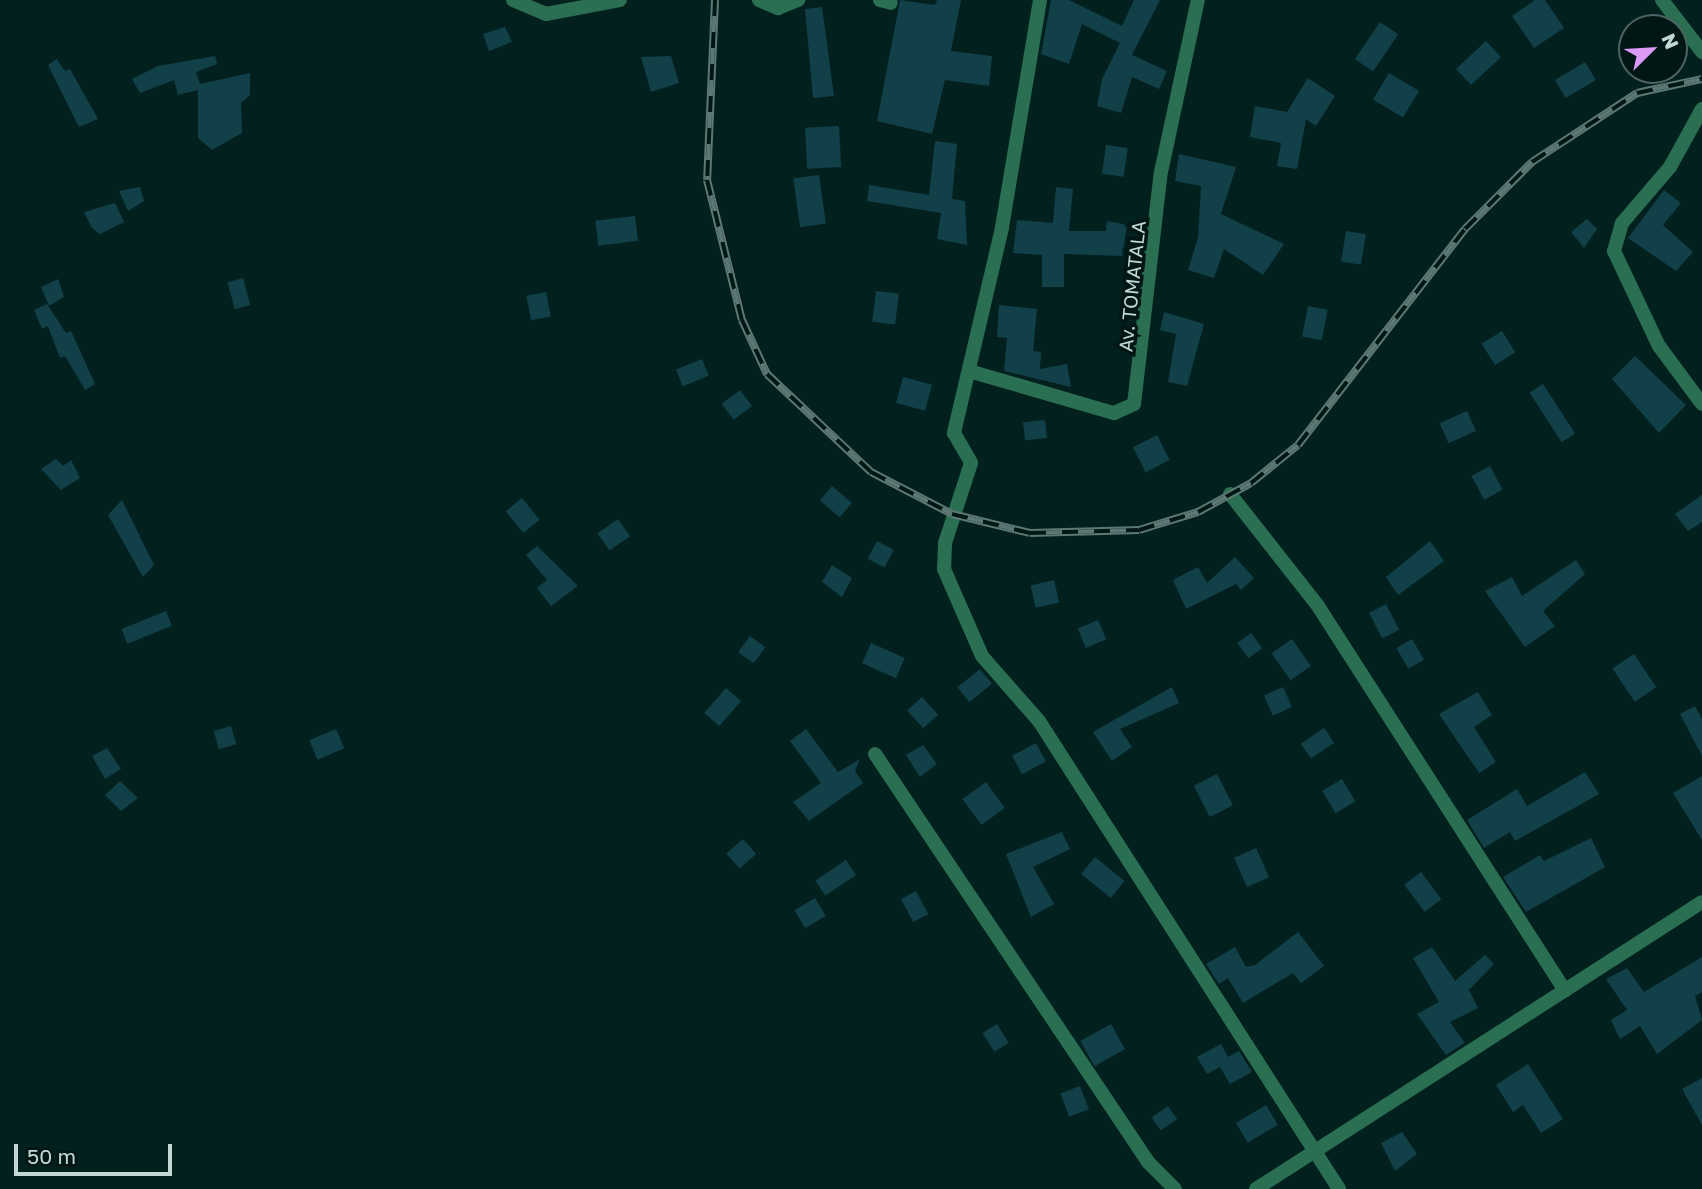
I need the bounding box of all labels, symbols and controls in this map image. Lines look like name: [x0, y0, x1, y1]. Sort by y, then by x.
north arrow: [1618, 14, 1688, 84]
text: N: [1657, 30, 1684, 52]
street label: Av. TOMATALA: [1114, 219, 1150, 353]
scale bar: [18, 1130, 175, 1174]
text: 50 m: [27, 1143, 76, 1169]

